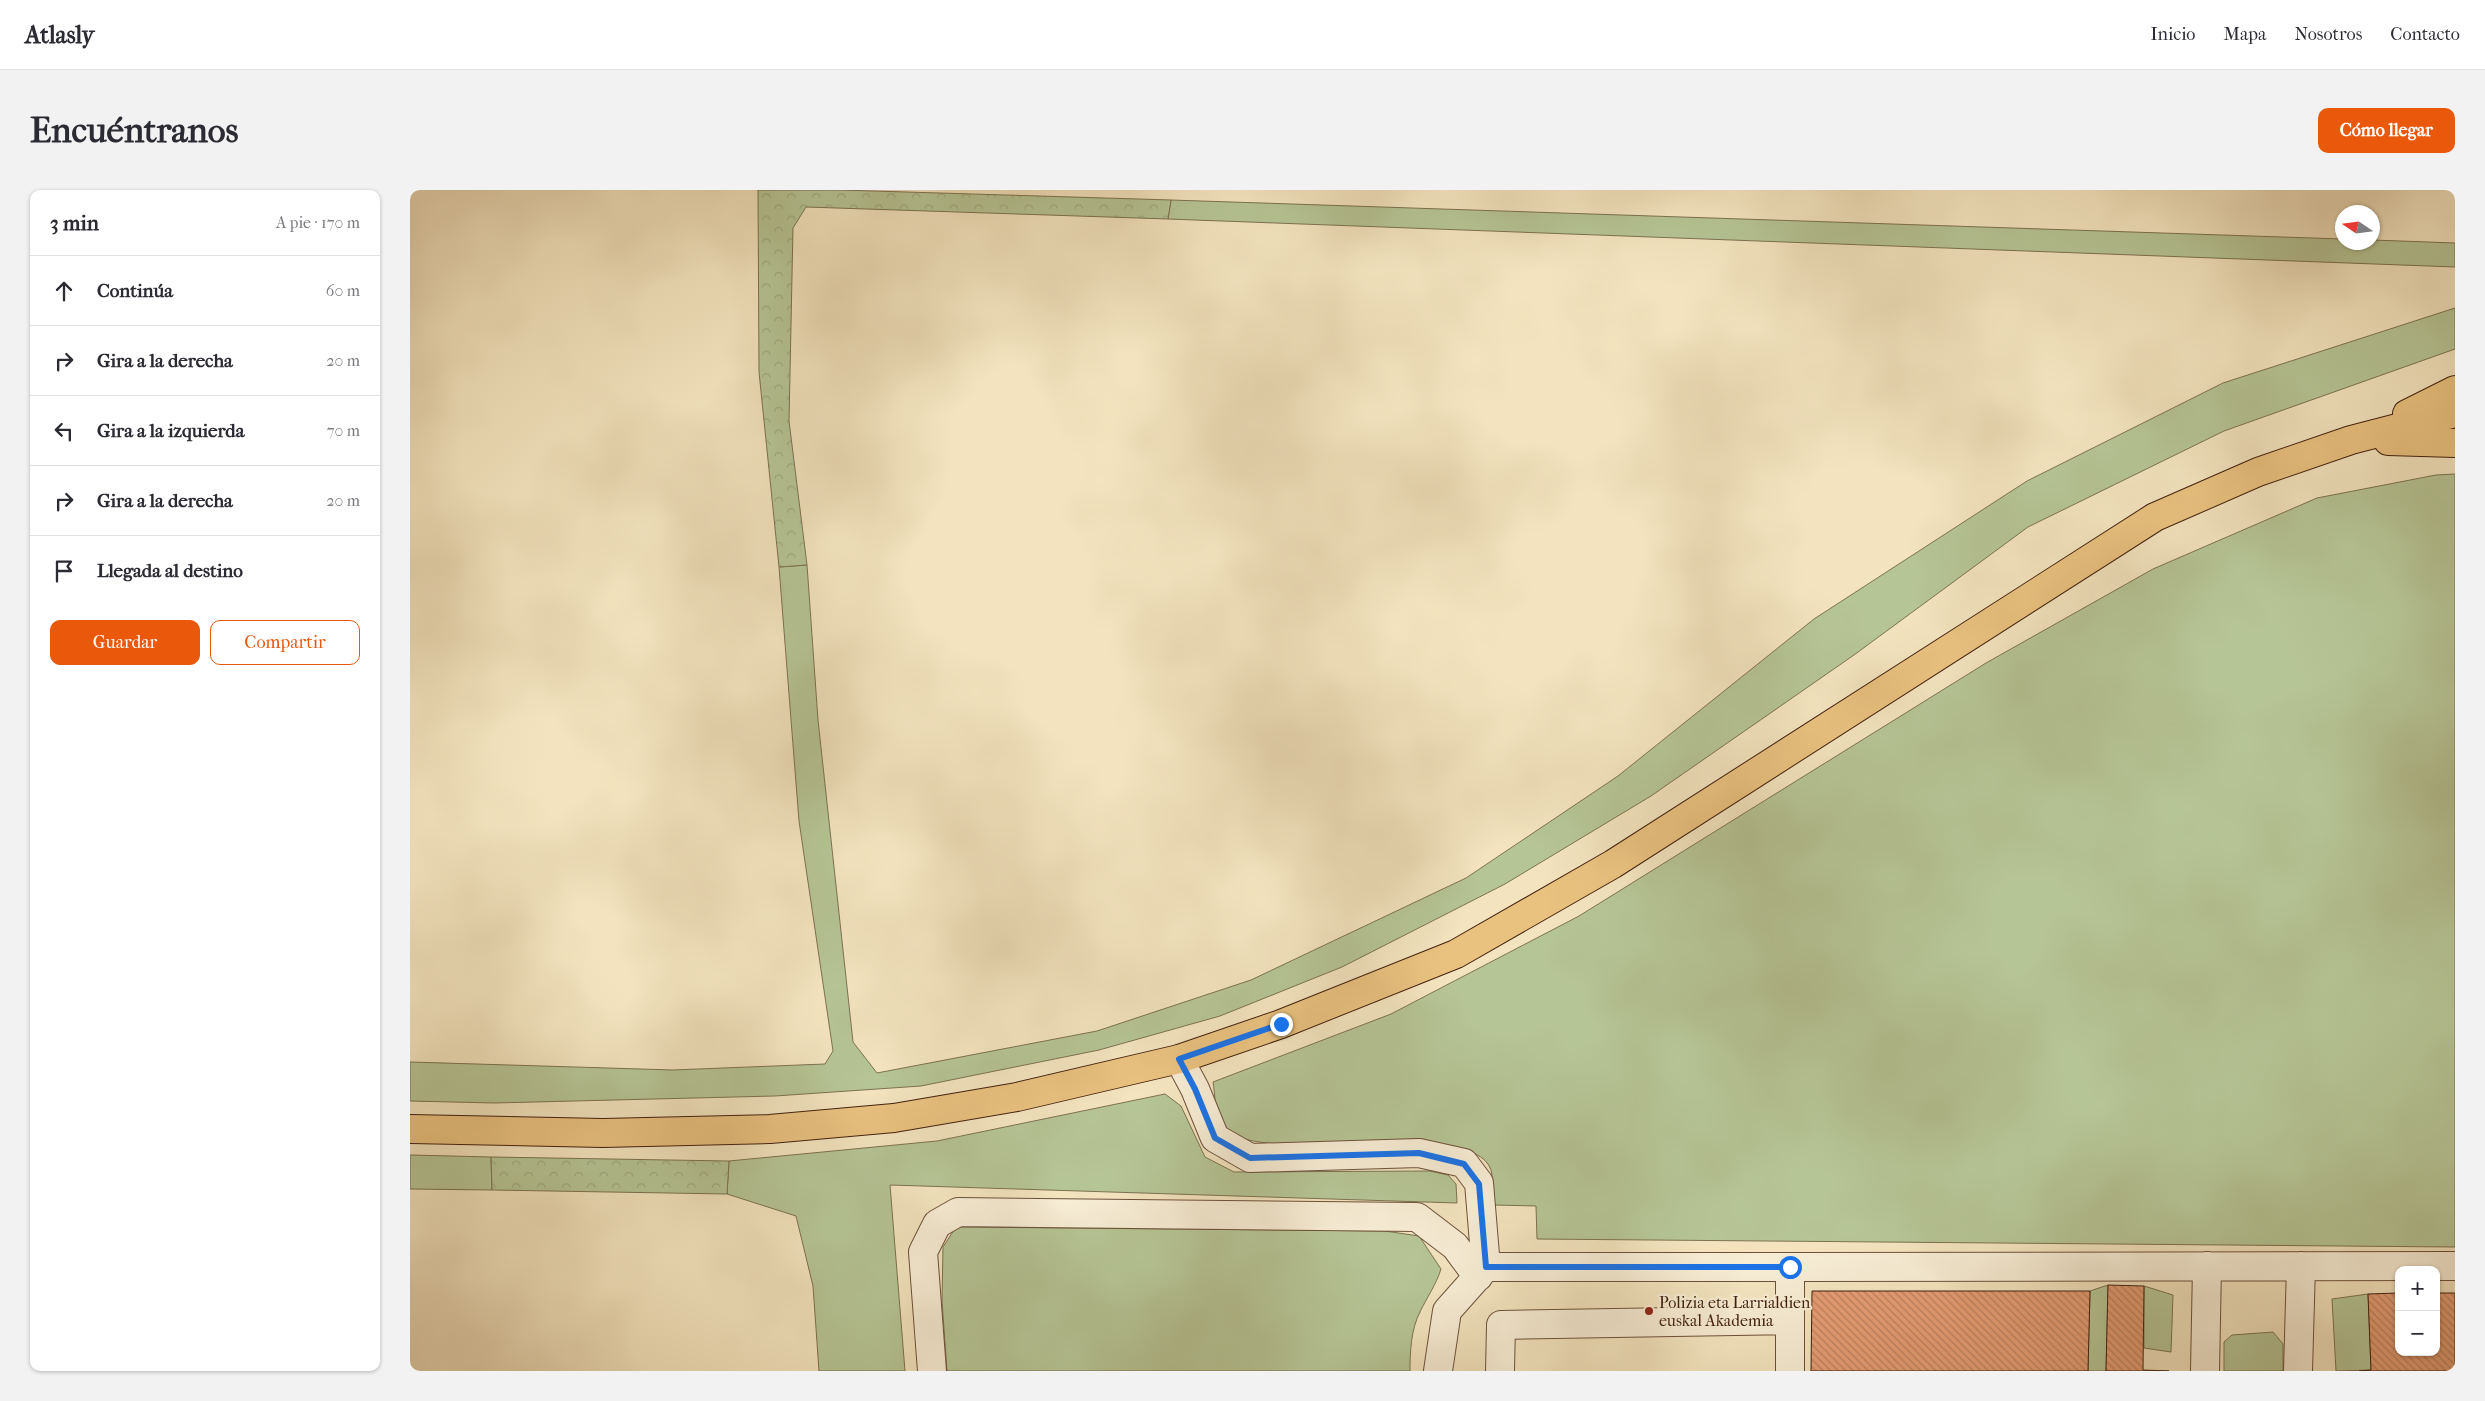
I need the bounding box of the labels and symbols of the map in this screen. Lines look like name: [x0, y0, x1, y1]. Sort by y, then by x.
north arrow: [2335, 205, 2380, 250]
route end: [1270, 1013, 1293, 1036]
route start: [1779, 1256, 1802, 1279]
place label: Polizia eta Larrialdien euskal Akademia: [1659, 1293, 1811, 1330]
marker: Polizia eta Larrialdien euskal Akademia: [1643, 1305, 1655, 1317]

